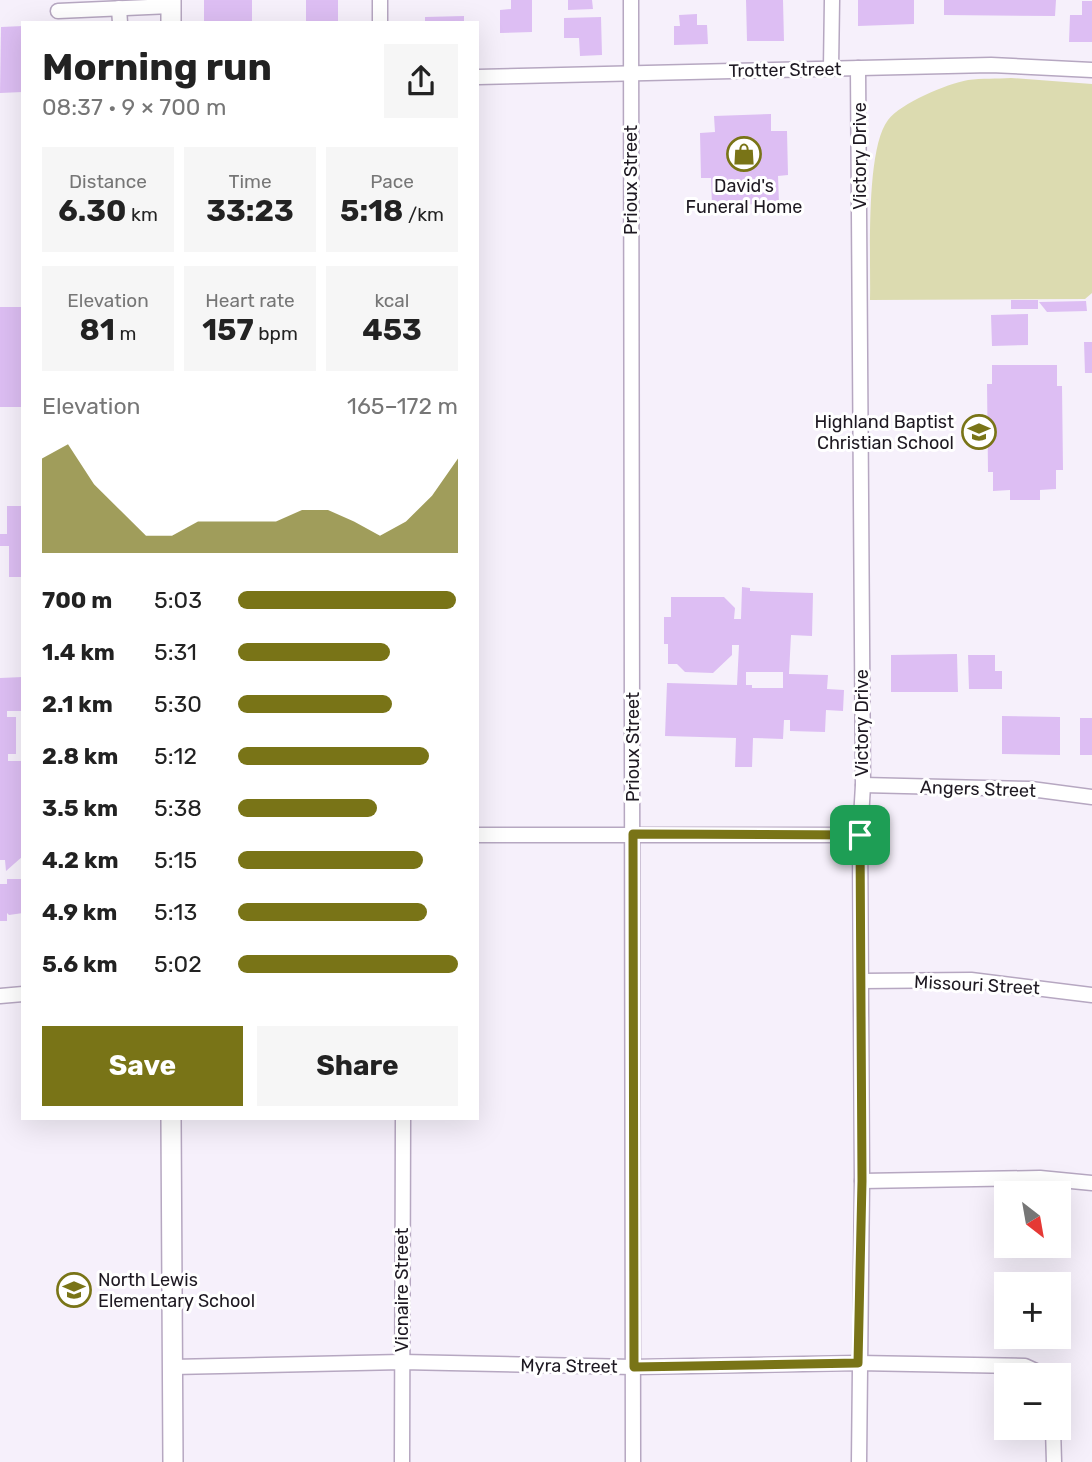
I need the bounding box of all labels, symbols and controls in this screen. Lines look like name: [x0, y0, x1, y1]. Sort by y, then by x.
text: Morning run: [42, 44, 272, 90]
button: share: [384, 44, 458, 118]
street label: Trotter Street: [728, 58, 842, 82]
text: 08:37 · 9 × 700 m: [42, 93, 226, 121]
street label: Victory Drive: [849, 102, 871, 210]
street label: Prioux Street: [620, 125, 642, 235]
shop icon: David's Funeral Home: [725, 135, 763, 173]
text: Distance: [69, 170, 147, 193]
text: Time: [228, 170, 272, 193]
text: Pace: [370, 170, 414, 193]
place label: David's Funeral Home: [686, 175, 802, 218]
text: 6.30: [58, 193, 126, 229]
text: 33:23: [206, 193, 294, 229]
text: 5:18: [340, 193, 403, 229]
text: km: [126, 203, 158, 226]
text: /km: [403, 203, 444, 226]
text: Elevation: [67, 289, 149, 312]
text: Heart rate: [205, 289, 295, 312]
text: kcal: [375, 289, 409, 312]
text: 81: [80, 312, 115, 348]
text: 157: [202, 312, 254, 348]
text: 453: [362, 312, 422, 348]
text: m: [115, 322, 136, 345]
text: bpm: [254, 322, 298, 345]
text: Elevation: [42, 392, 141, 420]
text: 165–172 m: [347, 392, 458, 420]
place label: Highland Baptist Christian School: [815, 411, 954, 454]
school or university icon: Highland Baptist Christian School: [960, 413, 998, 451]
text: 700 m: [42, 586, 112, 614]
text: 5:03: [154, 586, 202, 614]
text: 1.4 km: [42, 638, 115, 666]
text: 5:31: [154, 638, 197, 666]
street label: Victory Drive: [851, 669, 873, 777]
text: 2.1 km: [42, 690, 113, 718]
text: 5:30: [154, 690, 202, 718]
street label: Prioux Street: [622, 692, 644, 802]
text: 2.8 km: [42, 742, 118, 770]
text: 5:12: [154, 742, 197, 770]
street label: Angers Street: [920, 776, 1036, 802]
text: 3.5 km: [42, 794, 118, 822]
text: 5:38: [154, 794, 202, 822]
pin: [830, 805, 890, 865]
icon: arrive: [841, 816, 879, 854]
text: 4.2 km: [42, 846, 118, 874]
text: 5:15: [154, 846, 197, 874]
text: 4.9 km: [42, 898, 117, 926]
text: 5:13: [154, 898, 197, 926]
text: 5.6 km: [42, 950, 118, 978]
text: 5:02: [154, 950, 202, 978]
street label: Missouri Street: [914, 971, 1040, 999]
button: Save: [42, 1026, 243, 1106]
button: Share: [257, 1026, 458, 1106]
north arrow: [994, 1181, 1071, 1258]
map controls: [994, 1181, 1071, 1440]
street label: Vicnaire Street: [391, 1228, 413, 1352]
place label: North Lewis Elementary School: [98, 1269, 255, 1312]
school or university icon: North Lewis Elementary School: [55, 1271, 93, 1309]
button: +: [994, 1272, 1071, 1349]
street label: Myra Street: [520, 1354, 618, 1378]
button: −: [994, 1363, 1071, 1440]

